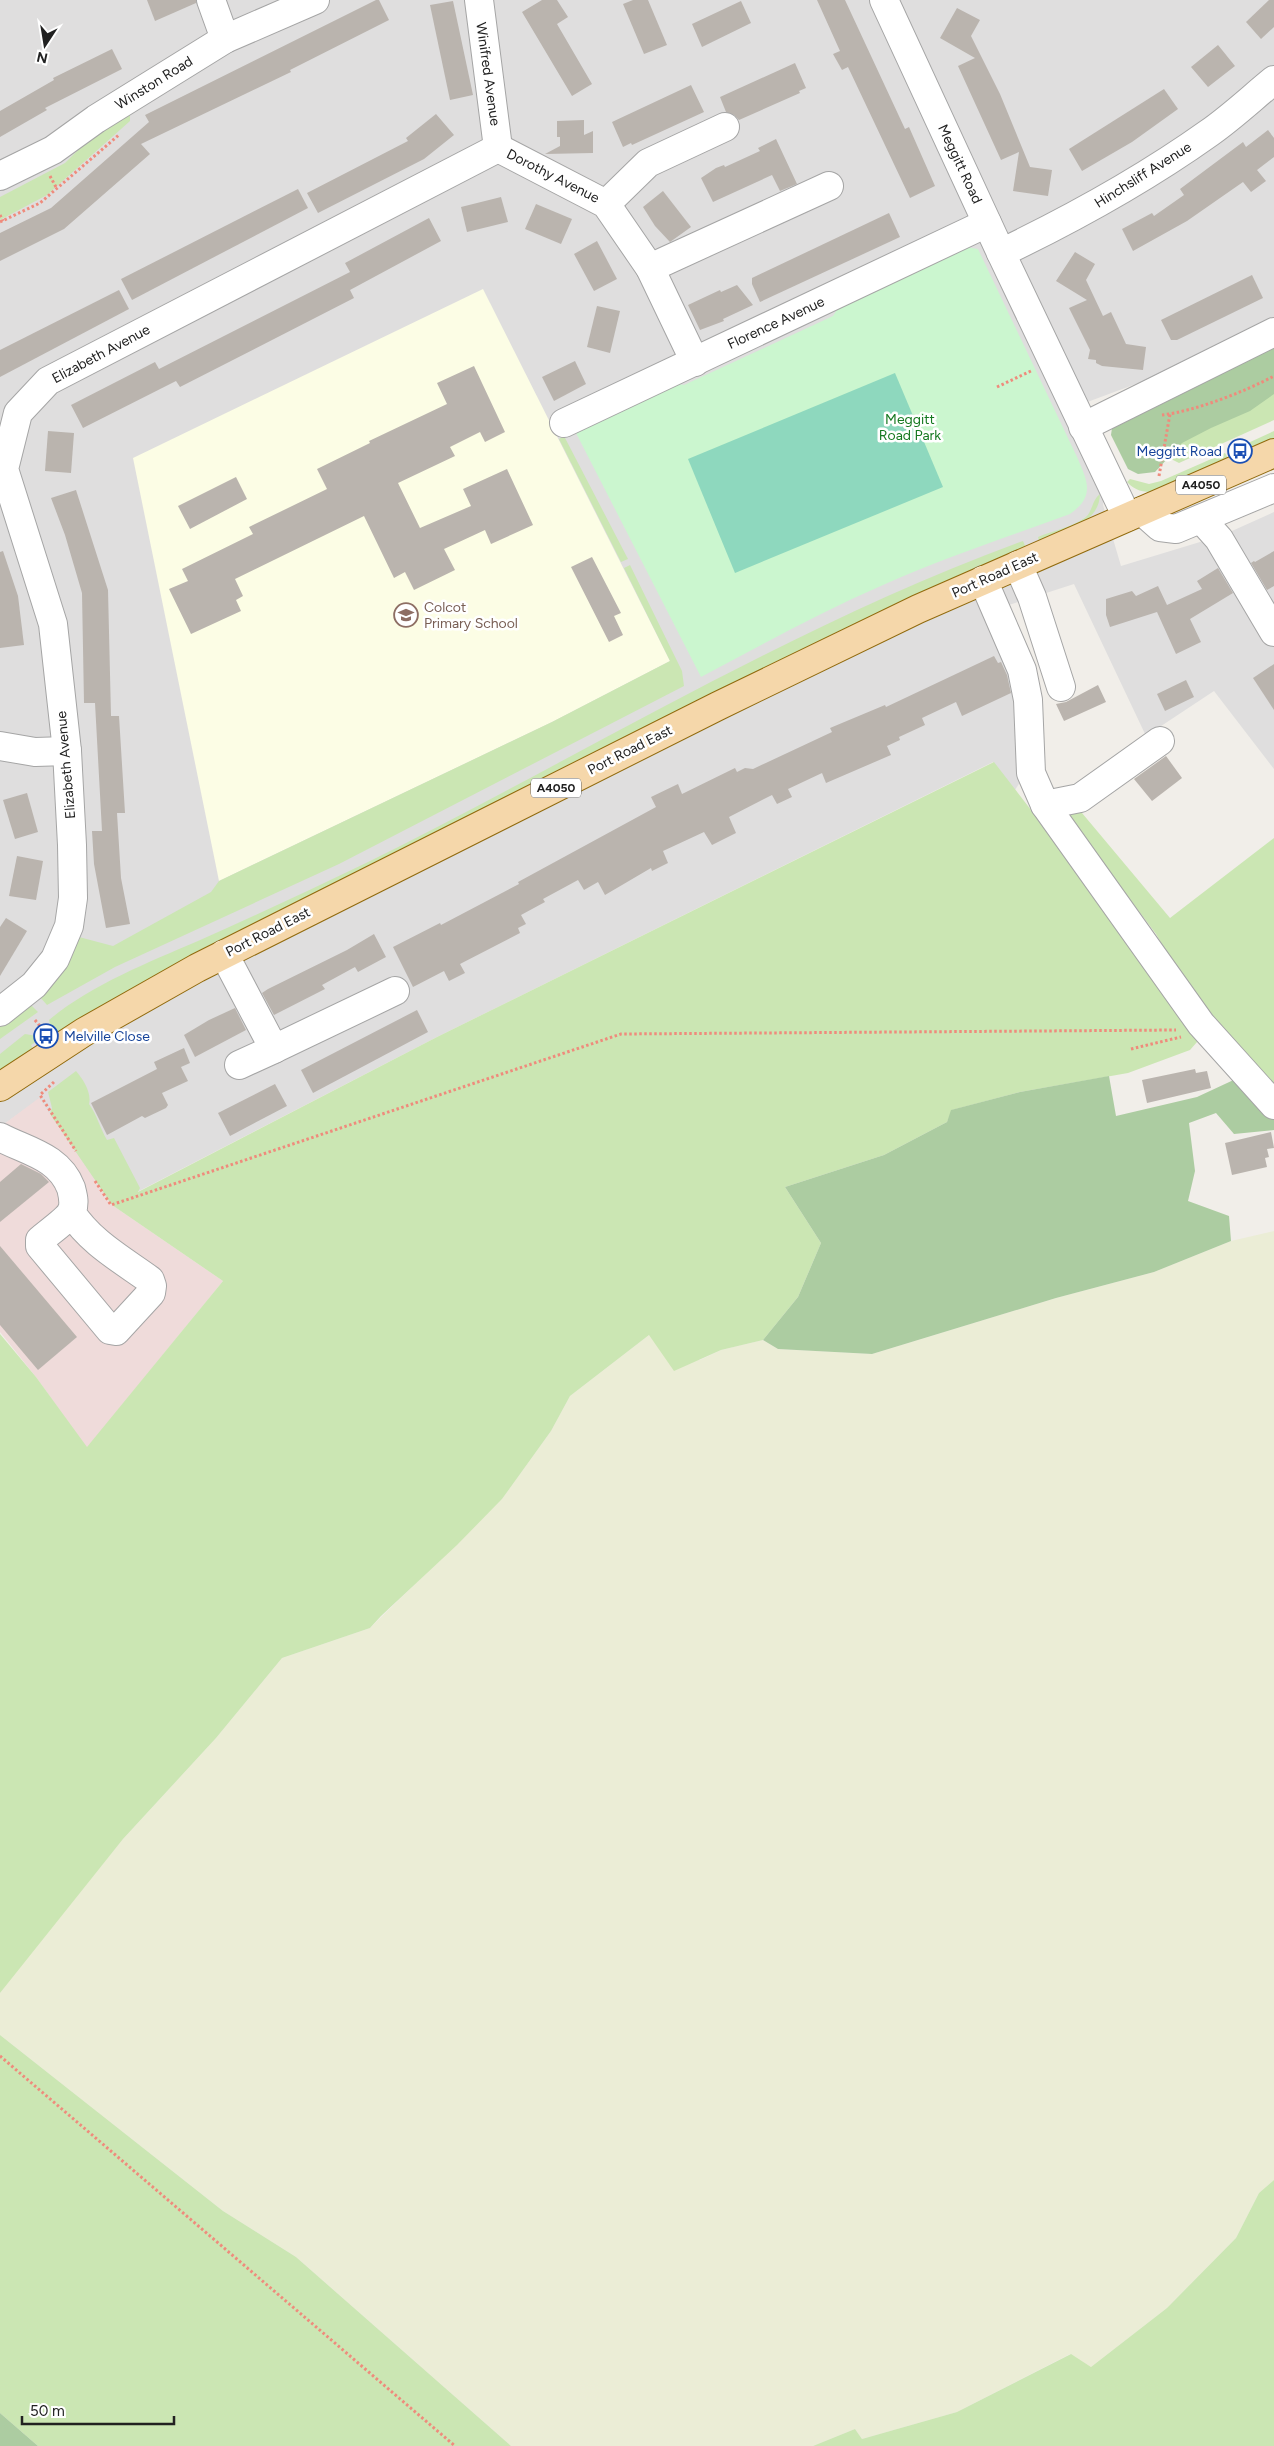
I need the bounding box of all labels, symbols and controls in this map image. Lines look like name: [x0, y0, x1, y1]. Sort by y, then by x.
north arrow: [20, 20, 70, 70]
street label: Winifred Avenue: [472, 21, 504, 127]
text: N: [35, 48, 49, 67]
street label: Winston Road: [112, 52, 196, 114]
street label: Meggitt Road: [934, 122, 986, 206]
street label: Hinchsliff Avenue: [1091, 138, 1195, 212]
street label: Dorothy Avenue: [504, 145, 603, 207]
street label: Florence Avenue: [725, 293, 827, 353]
street label: Elizabeth Avenue: [49, 321, 153, 387]
park label: Meggitt Road Park: [879, 411, 941, 444]
bus stop icon: Meggitt Road: [1227, 438, 1253, 464]
place label: Meggitt Road: [1137, 443, 1222, 460]
road number: A4050: [1176, 476, 1226, 494]
street label: Port Road East: [949, 548, 1041, 602]
place label: Colcot Primary School: [424, 599, 518, 632]
school or university icon: Colcot Primary School: [393, 602, 419, 628]
street label: Elizabeth Avenue: [53, 710, 79, 820]
street label: Port Road East: [585, 721, 675, 779]
road number: A4050: [531, 778, 581, 798]
street label: Port Road East: [223, 903, 313, 961]
bus stop icon: Melville Close: [33, 1023, 59, 1049]
place label: Melville Close: [64, 1028, 150, 1045]
scale bar: [22, 2394, 175, 2426]
text: 50 m: [30, 2402, 65, 2420]

